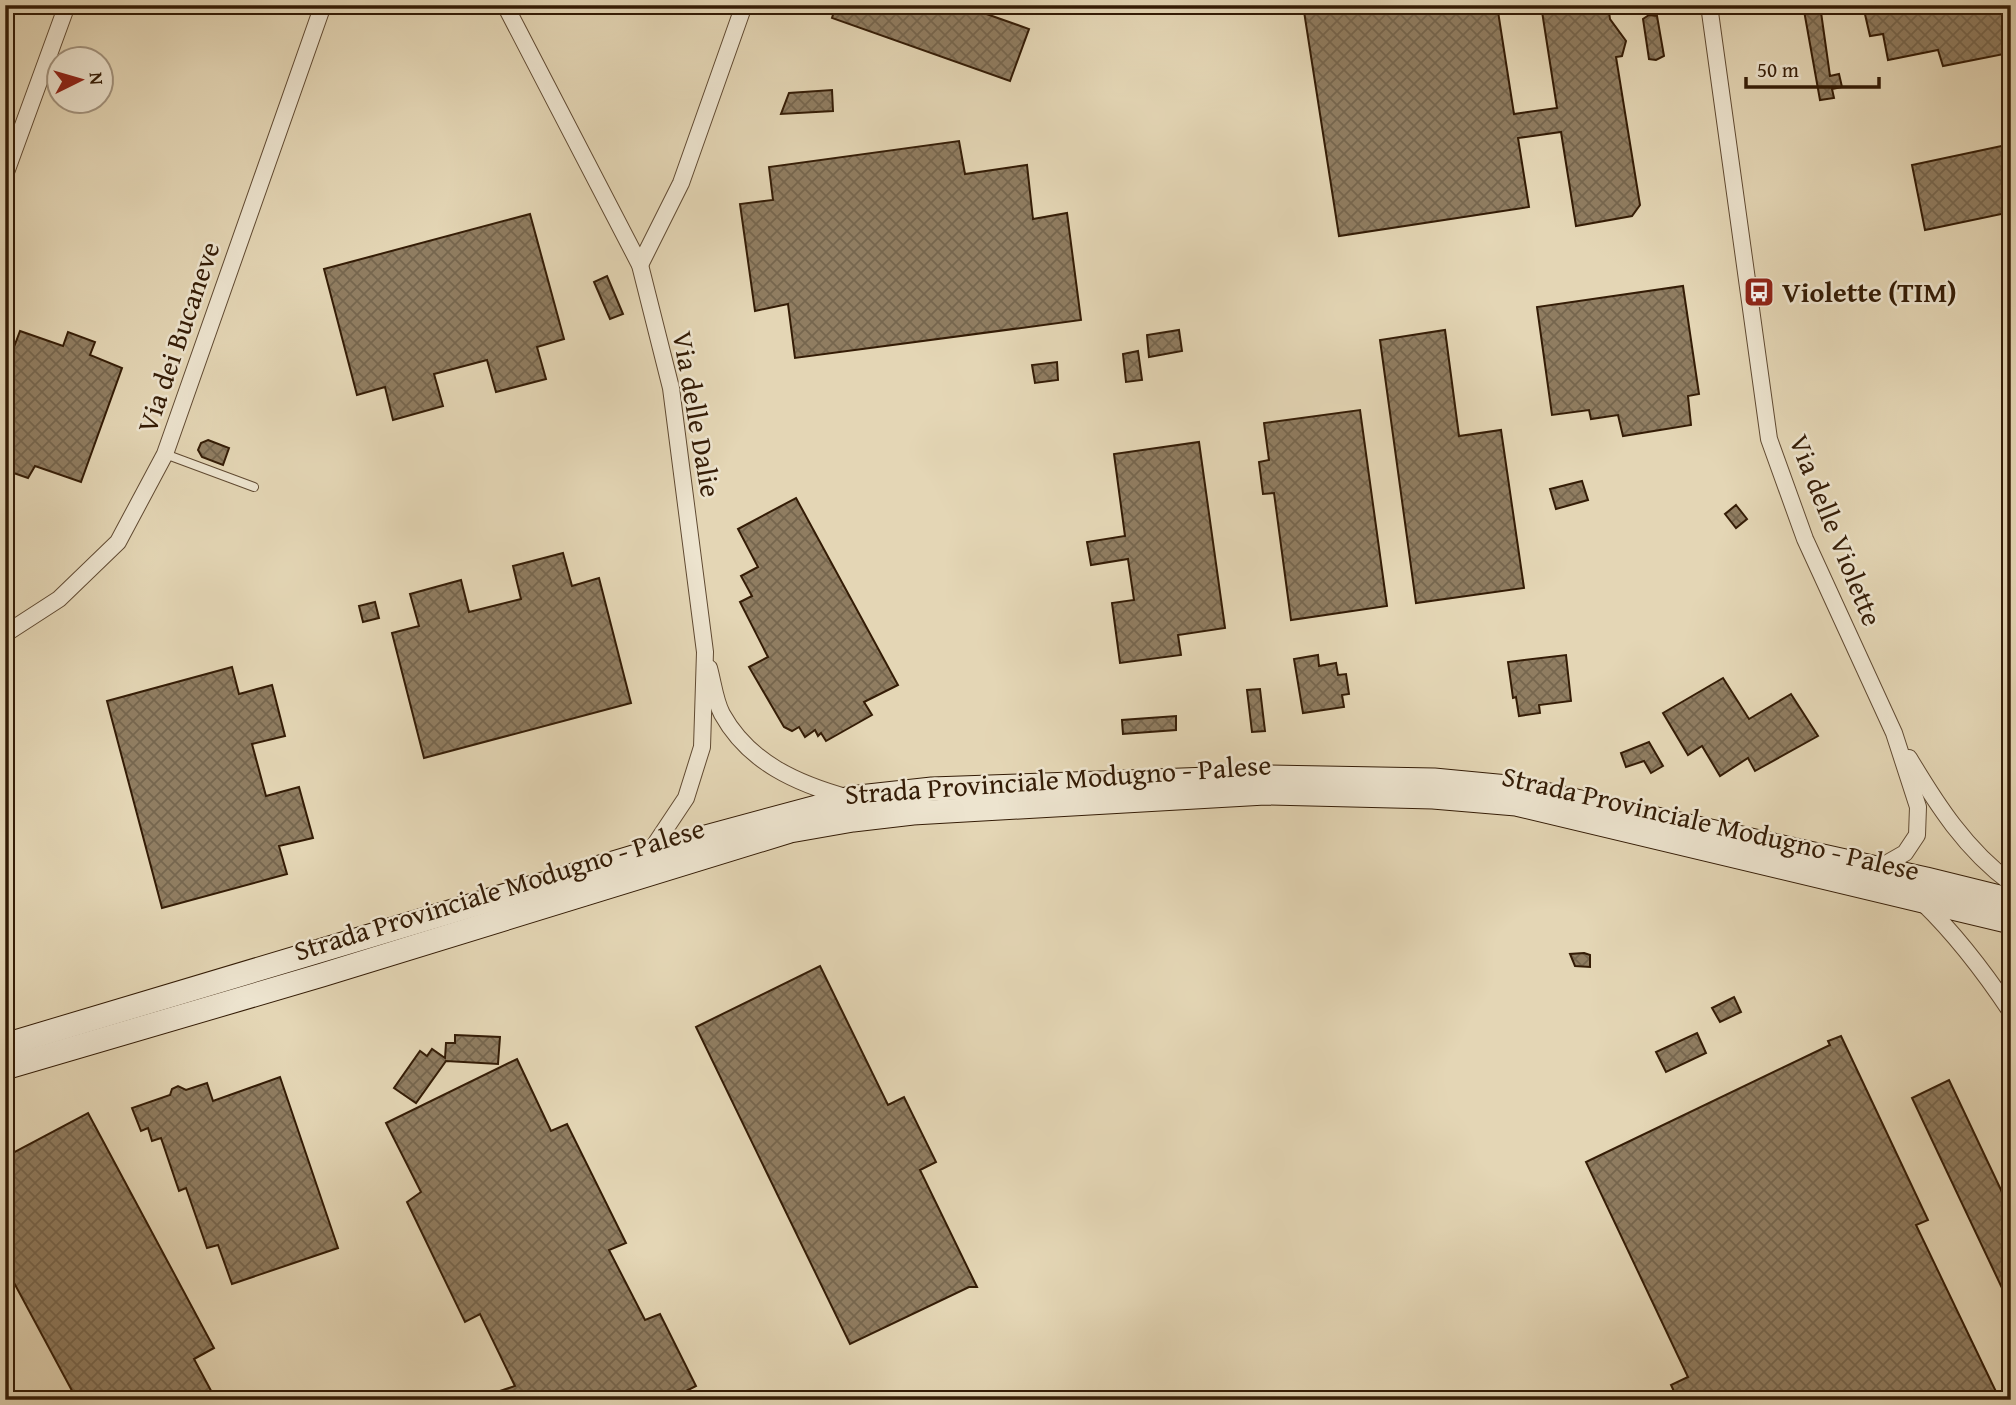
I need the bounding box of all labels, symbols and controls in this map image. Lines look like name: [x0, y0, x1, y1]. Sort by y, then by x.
north arrow: [46, 46, 116, 116]
scale bar: [1746, 46, 1880, 90]
text: 50 m: [1757, 54, 1799, 85]
text: N: [82, 71, 111, 86]
street label: Via dei Bucaneve: [126, 236, 229, 438]
place label: Violette (TIM): [1782, 271, 1957, 312]
bus stop icon: Violette (TIM): [1742, 275, 1776, 309]
street label: Via delle Dalie: [663, 328, 732, 500]
street label: Via delle Violette: [1779, 428, 1894, 632]
street label: Strada Provinciale Modugno - Palese: [843, 743, 1273, 814]
street label: Strada Provinciale Modugno - Palese: [1498, 754, 1924, 891]
street label: Strada Provinciale Modugno - Palese: [289, 806, 709, 971]

